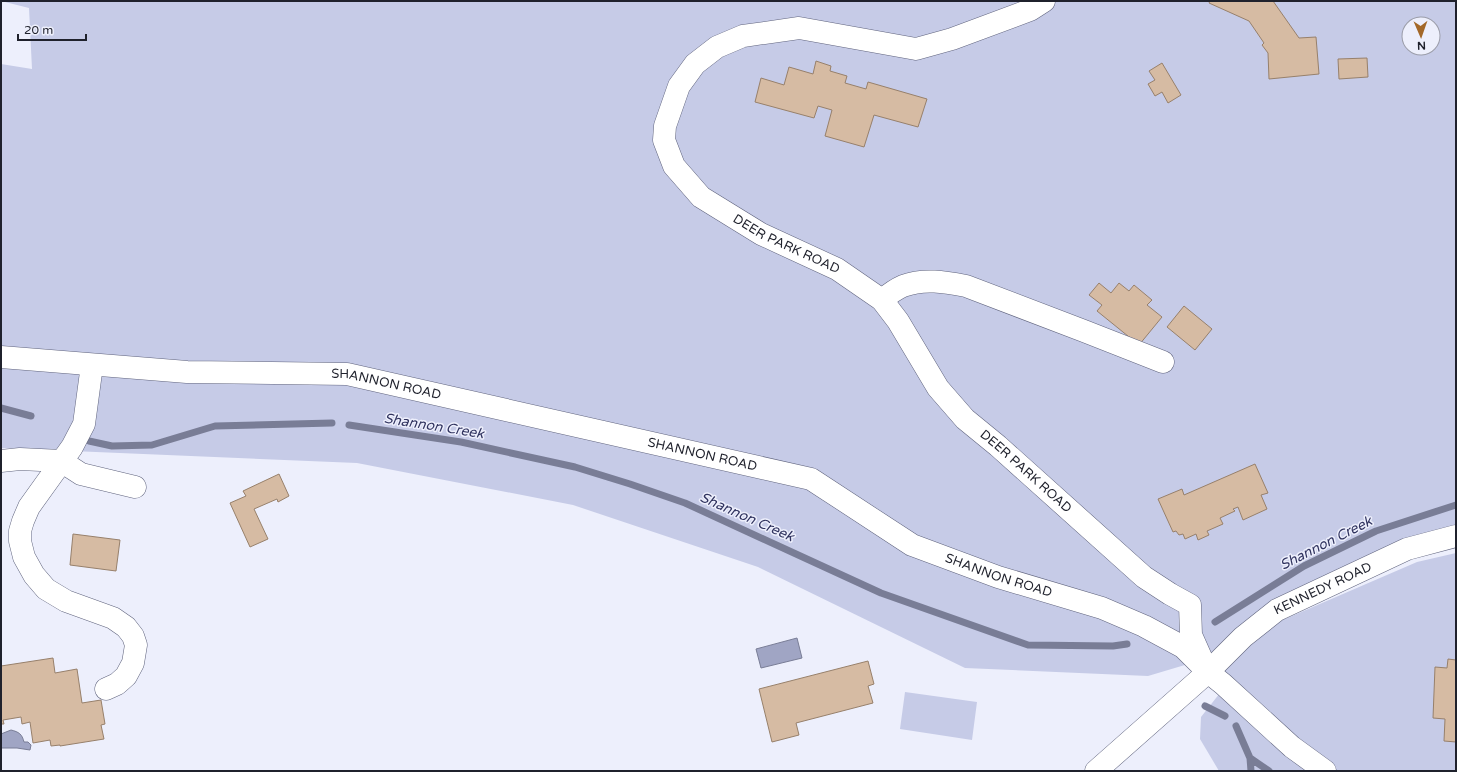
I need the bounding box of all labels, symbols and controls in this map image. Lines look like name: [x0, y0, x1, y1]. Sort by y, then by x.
scale bar: [18, 16, 86, 42]
north arrow: [1401, 16, 1441, 56]
text: 20 m: [24, 23, 53, 37]
text: N: [1417, 39, 1426, 52]
street label: DEER PARK ROAD: [730, 211, 843, 277]
street label: SHANNON ROAD: [331, 366, 443, 403]
water label: Shannon Creek: [383, 410, 487, 443]
street label: DEER PARK ROAD: [977, 427, 1075, 517]
street label: SHANNON ROAD: [646, 434, 759, 475]
water label: Shannon Creek: [697, 489, 798, 546]
water label: Shannon Creek: [1277, 512, 1376, 573]
street label: SHANNON ROAD: [943, 550, 1054, 601]
street label: KENNEDY ROAD: [1271, 559, 1375, 618]

